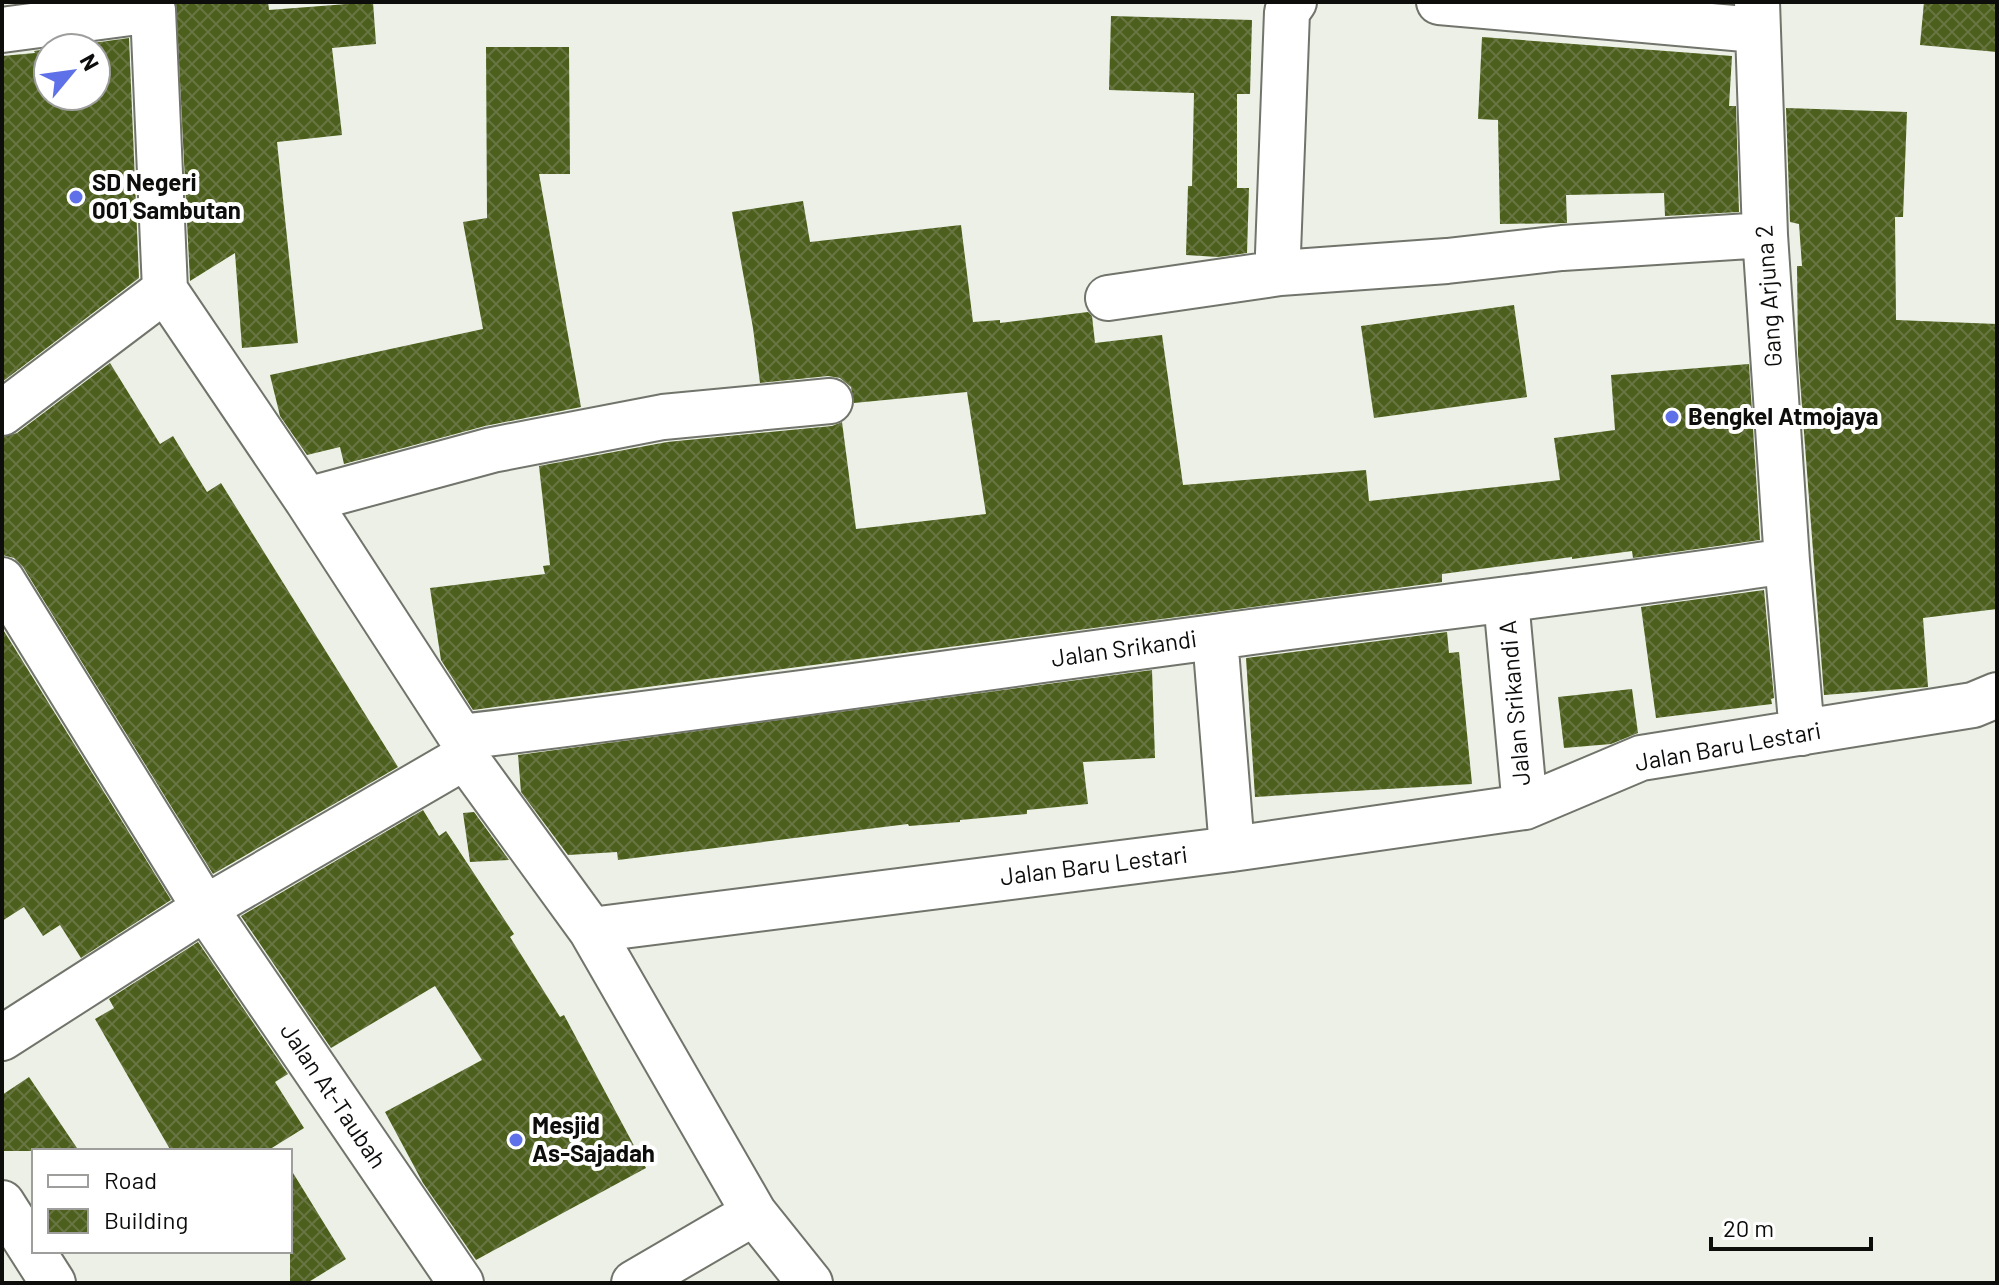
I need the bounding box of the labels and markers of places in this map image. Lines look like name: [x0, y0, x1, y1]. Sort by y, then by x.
place label: SD Negeri 001 Sambutan: [92, 167, 241, 224]
marker: SD Negeri 001 Sambutan: [67, 188, 85, 206]
place label: Bengkel Atmojaya: [1688, 401, 1878, 430]
marker: Bengkel Atmojaya: [1663, 408, 1681, 426]
place label: Mesjid As-Sajadah: [532, 1110, 655, 1167]
marker: Mesjid As-Sajadah: [507, 1131, 525, 1149]

